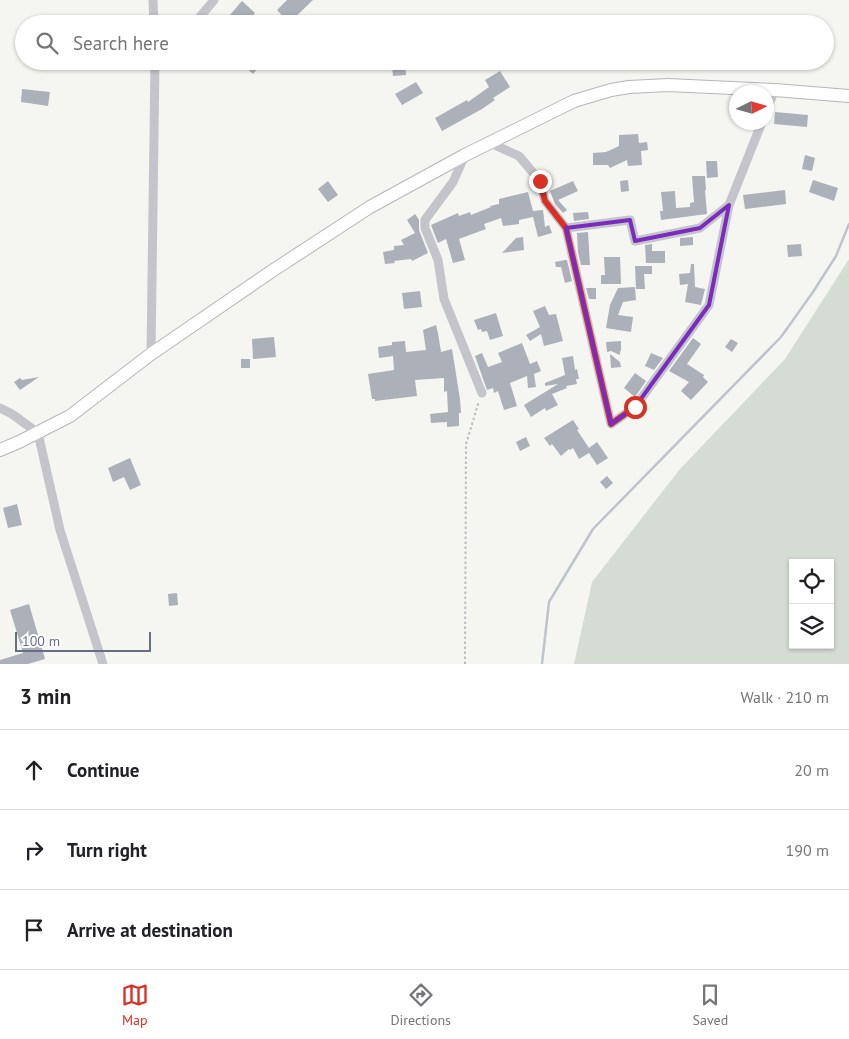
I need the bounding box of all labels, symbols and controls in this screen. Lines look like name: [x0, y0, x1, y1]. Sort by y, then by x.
search box: [15, 15, 834, 70]
icon: search: [33, 29, 61, 57]
text: Search here: [73, 31, 169, 55]
north arrow: [729, 85, 774, 130]
route end: [529, 170, 552, 193]
route start: [624, 396, 647, 419]
map controls: [789, 559, 834, 649]
button: locate: [789, 559, 834, 604]
button: layers: [789, 604, 834, 649]
scale bar: [15, 629, 151, 652]
text: 100 m: [22, 632, 60, 650]
text: 3 min: [20, 683, 71, 710]
text: Walk · 210 m: [740, 687, 829, 707]
icon: ahead: [20, 756, 48, 784]
text: Continue: [67, 758, 139, 782]
text: 20 m: [794, 760, 829, 780]
icon: right: [20, 836, 48, 864]
text: Turn right: [67, 838, 147, 862]
text: 190 m: [786, 840, 829, 860]
icon: arrive: [20, 916, 48, 944]
text: Arrive at destination: [67, 918, 233, 942]
tab: Map: [121, 981, 149, 1029]
tab: Directions: [390, 981, 451, 1029]
tab: Saved: [693, 981, 728, 1029]

